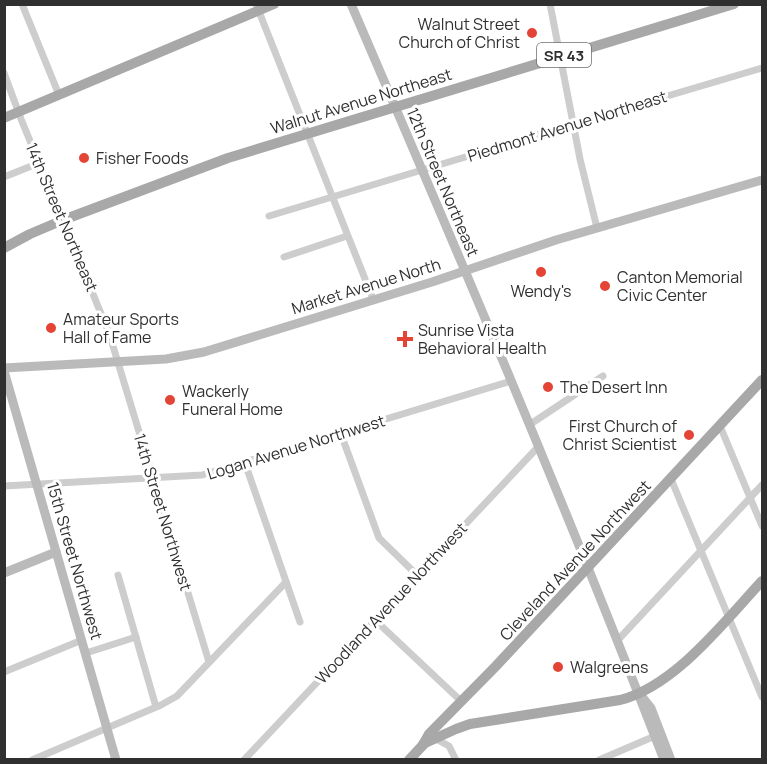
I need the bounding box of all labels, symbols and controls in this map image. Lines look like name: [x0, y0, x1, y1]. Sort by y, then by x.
place label: Walnut Street Church of Christ: [399, 13, 520, 53]
marker: Walnut Street Church of Christ: [525, 26, 539, 40]
road number: SR 43: [537, 43, 591, 67]
street label: Walnut Avenue Northeast: [268, 63, 454, 139]
street label: Piedmont Avenue Northeast: [465, 85, 669, 167]
street label: 12th Street Northeast: [402, 104, 484, 260]
street label: 14th Street Northeast: [21, 139, 103, 295]
place label: Fisher Foods: [96, 147, 189, 169]
marker: Fisher Foods: [77, 151, 91, 165]
street label: Market Avenue North: [289, 253, 443, 319]
marker: Wendy's: [534, 265, 548, 279]
place label: Canton Memorial Civic Center: [617, 266, 743, 306]
marker: Canton Memorial Civic Center: [598, 279, 612, 293]
place label: Wendy's: [510, 280, 572, 302]
place label: Amateur Sports Hall of Fame: [63, 308, 179, 348]
place label: Sunrise Vista Behavioral Health: [418, 319, 547, 359]
marker: Amateur Sports Hall of Fame: [44, 321, 58, 335]
marker: Sunrise Vista Behavioral Health: [396, 330, 414, 348]
place label: The Desert Inn: [560, 376, 668, 398]
place label: Wackerly Funeral Home: [182, 380, 283, 420]
marker: The Desert Inn: [541, 380, 555, 394]
marker: Wackerly Funeral Home: [163, 393, 177, 407]
street label: Logan Avenue Northwest: [204, 409, 388, 485]
place label: First Church of Christ Scientist: [563, 415, 677, 455]
marker: First Church of Christ Scientist: [682, 428, 696, 442]
street label: 14th Street Northwest: [129, 431, 197, 593]
street label: Cleveland Avenue Northwest: [495, 475, 655, 645]
street label: 15th Street Northwest: [42, 480, 108, 642]
street label: Woodland Avenue Northwest: [310, 517, 472, 689]
place label: Walgreens: [570, 656, 648, 678]
marker: Walgreens: [551, 660, 565, 674]

